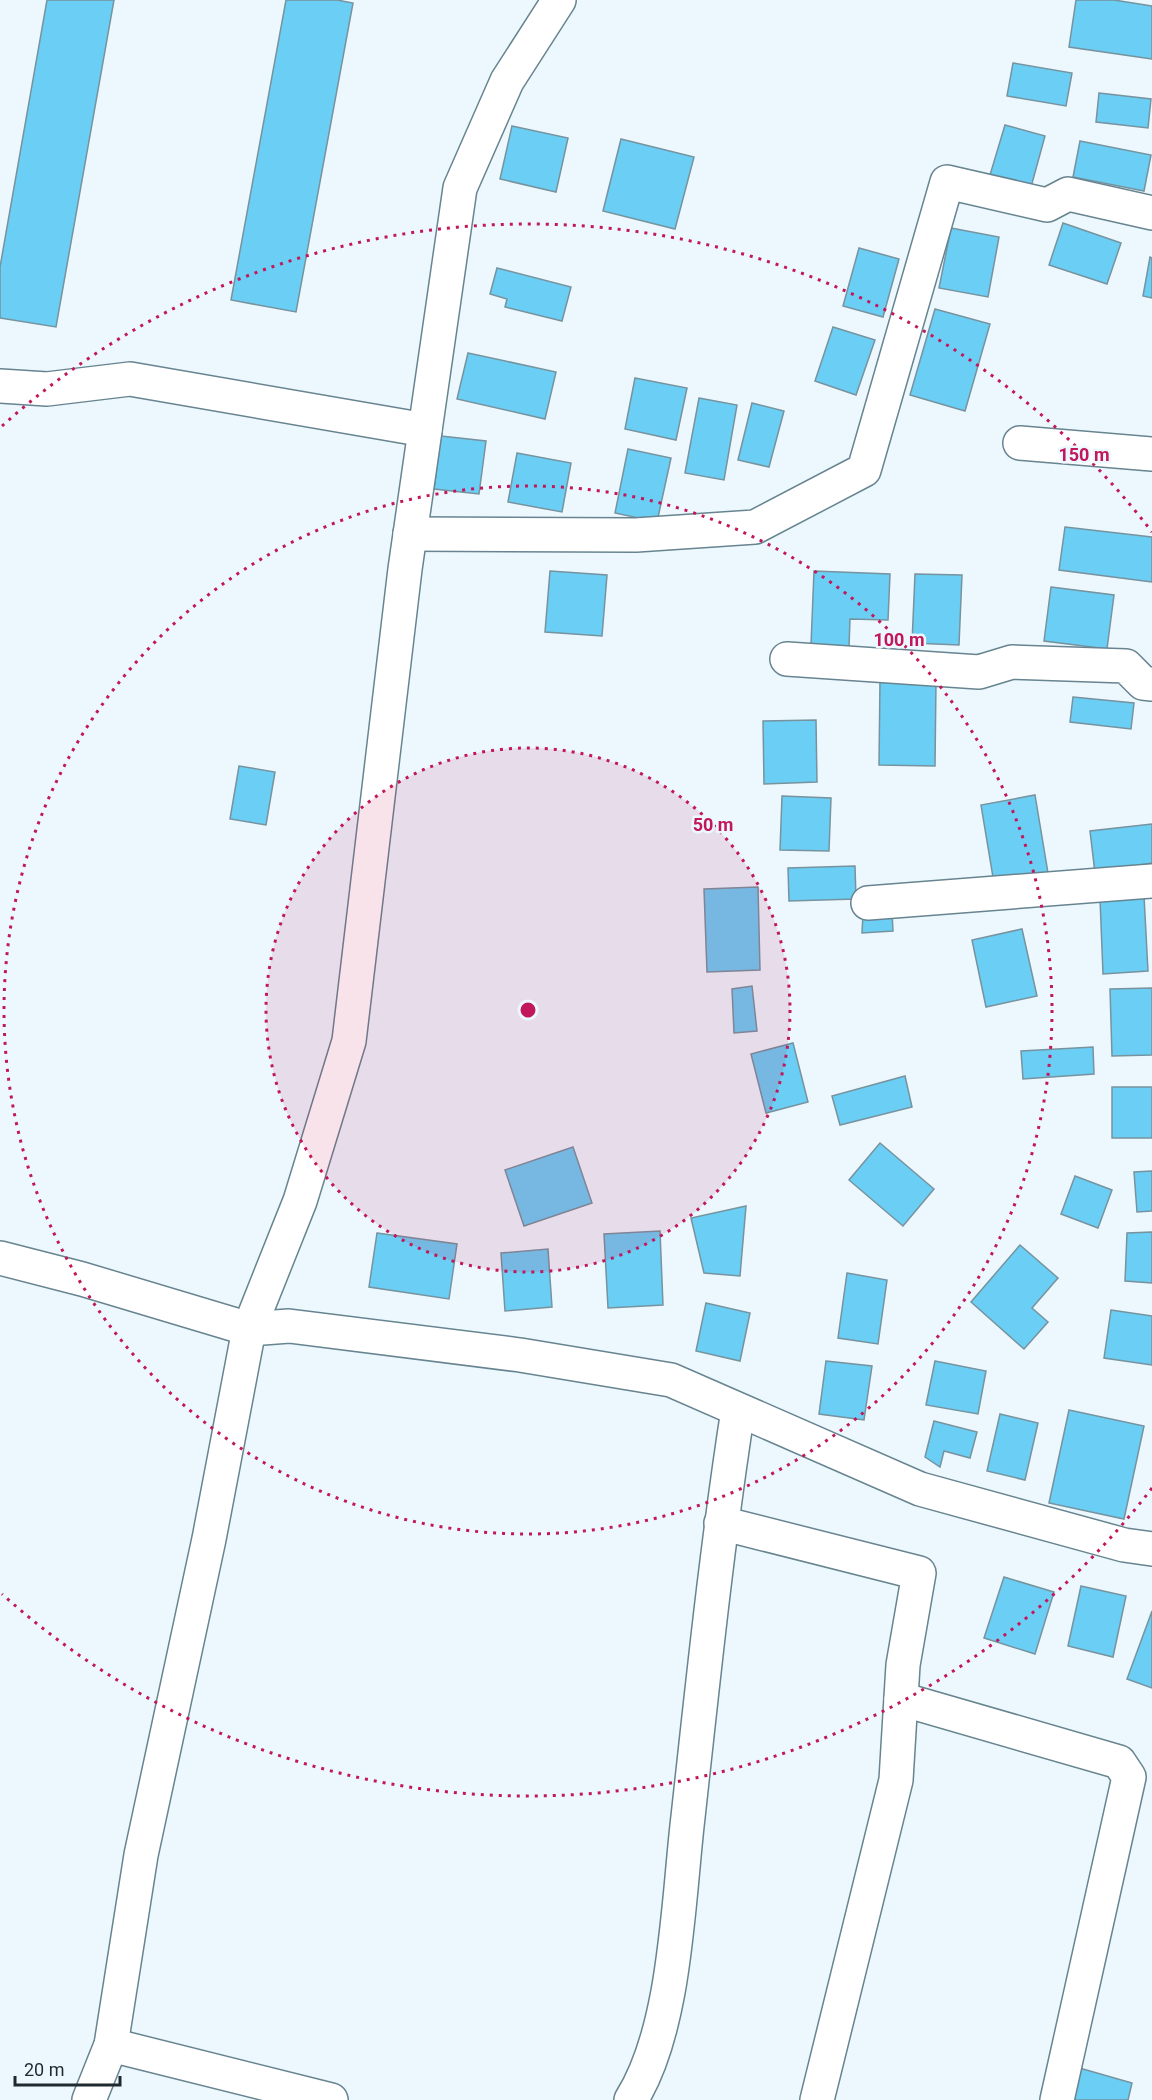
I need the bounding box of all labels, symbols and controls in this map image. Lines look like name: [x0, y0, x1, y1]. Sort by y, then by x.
text: 150 m: [1058, 444, 1110, 465]
text: 100 m: [873, 629, 925, 650]
text: 50 m: [693, 814, 733, 835]
centre of rings: [518, 1000, 538, 1020]
scale bar: [15, 2049, 120, 2087]
text: 20 m: [24, 2059, 64, 2080]

